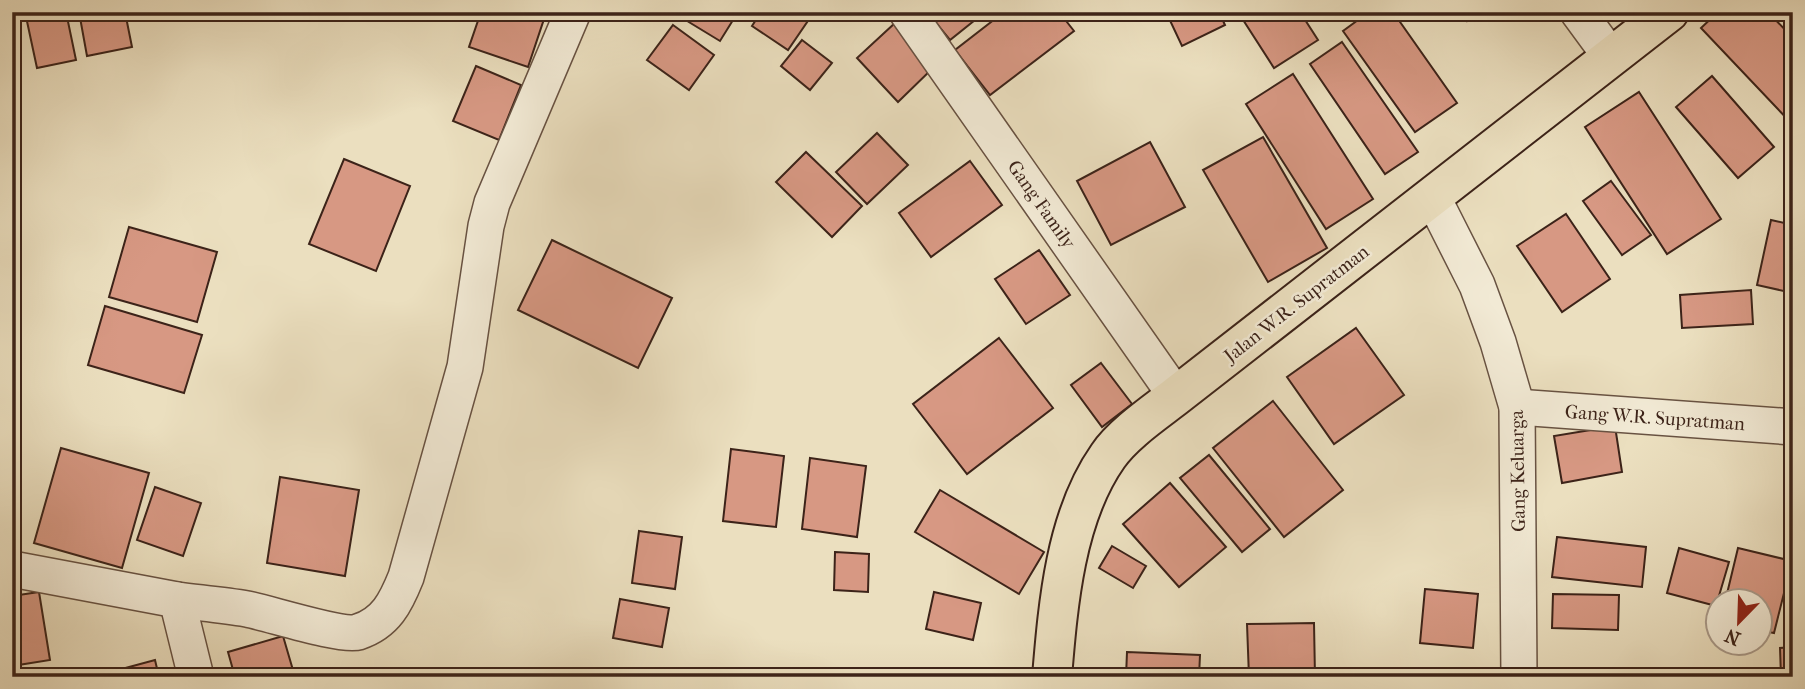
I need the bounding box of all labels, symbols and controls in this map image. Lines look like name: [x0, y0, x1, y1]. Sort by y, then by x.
street label: Gang Family: [1003, 156, 1080, 254]
street label: Jalan W.R. Supratman: [1218, 240, 1373, 368]
street label: Gang W.R. Supratman: [1564, 401, 1746, 435]
street label: Gang Keluarga: [1506, 410, 1530, 532]
north arrow: [1703, 588, 1773, 658]
text: N: [1721, 624, 1744, 650]

